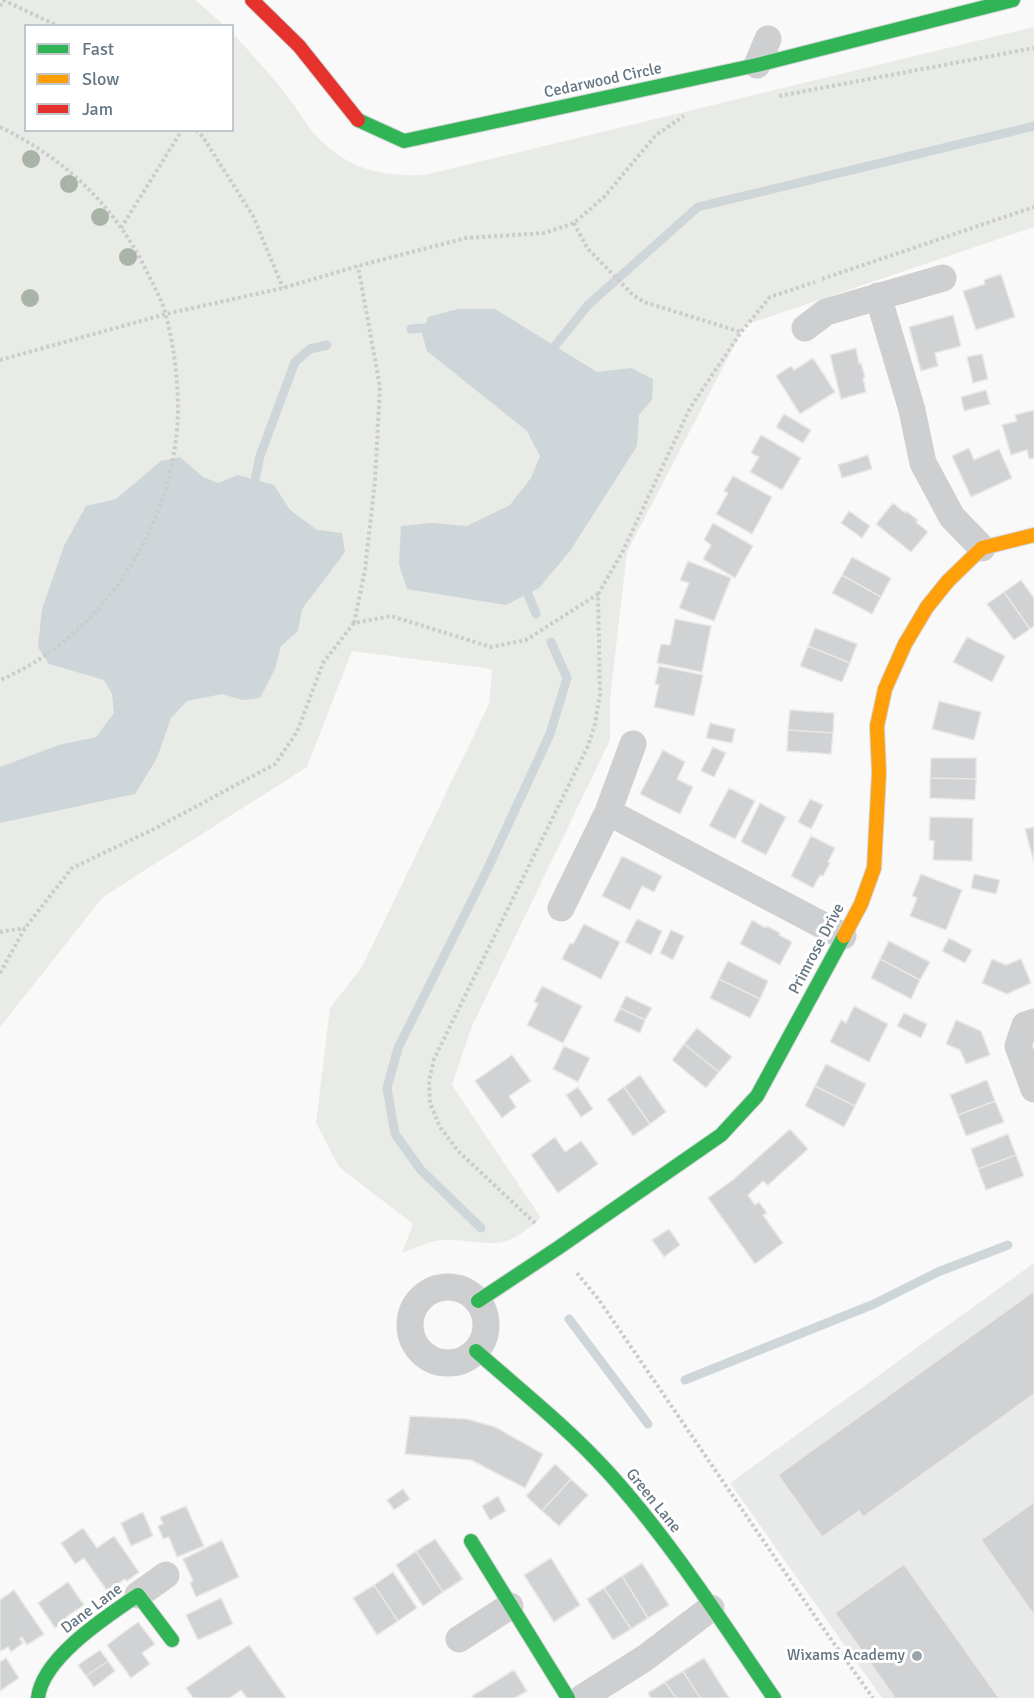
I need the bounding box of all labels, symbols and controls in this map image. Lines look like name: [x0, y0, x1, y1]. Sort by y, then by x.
legend: [24, 24, 234, 132]
text: Fast: [82, 38, 114, 60]
street label: Cedarwood Circle: [542, 59, 664, 103]
text: Slow: [82, 68, 119, 90]
text: Jam: [82, 98, 113, 120]
street label: Primrose Drive: [785, 900, 849, 998]
street label: Green Lane: [621, 1465, 685, 1537]
street label: Dane Lane: [58, 1580, 126, 1638]
place label: Wixams Academy: [787, 1646, 905, 1666]
marker: Wixams Academy: [910, 1649, 924, 1663]

